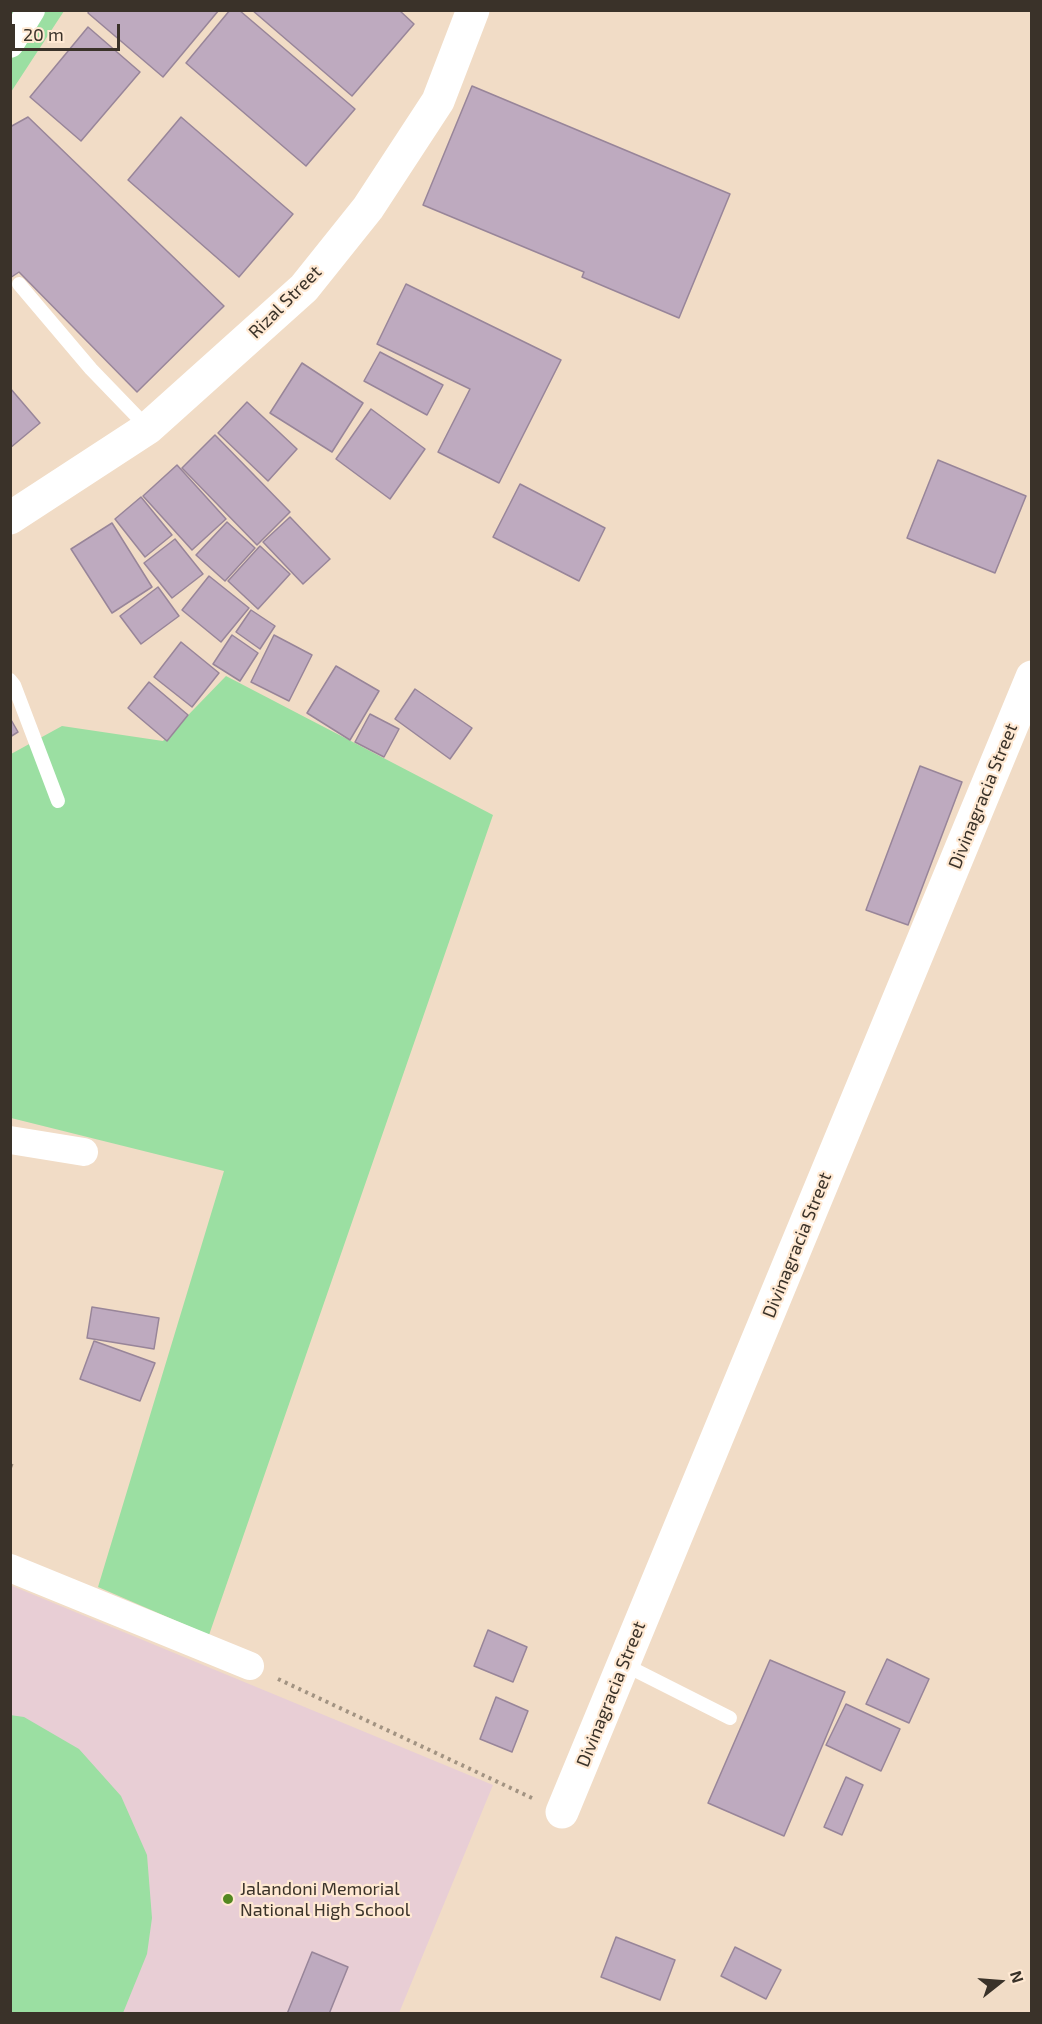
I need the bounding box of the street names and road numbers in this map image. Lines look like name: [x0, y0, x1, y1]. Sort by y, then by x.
street label: Rizal Street: [244, 261, 326, 343]
street label: Divinagracia Street: [944, 720, 1022, 872]
street label: Divinagracia Street: [758, 1169, 836, 1321]
street label: Divinagracia Street: [572, 1618, 650, 1770]

